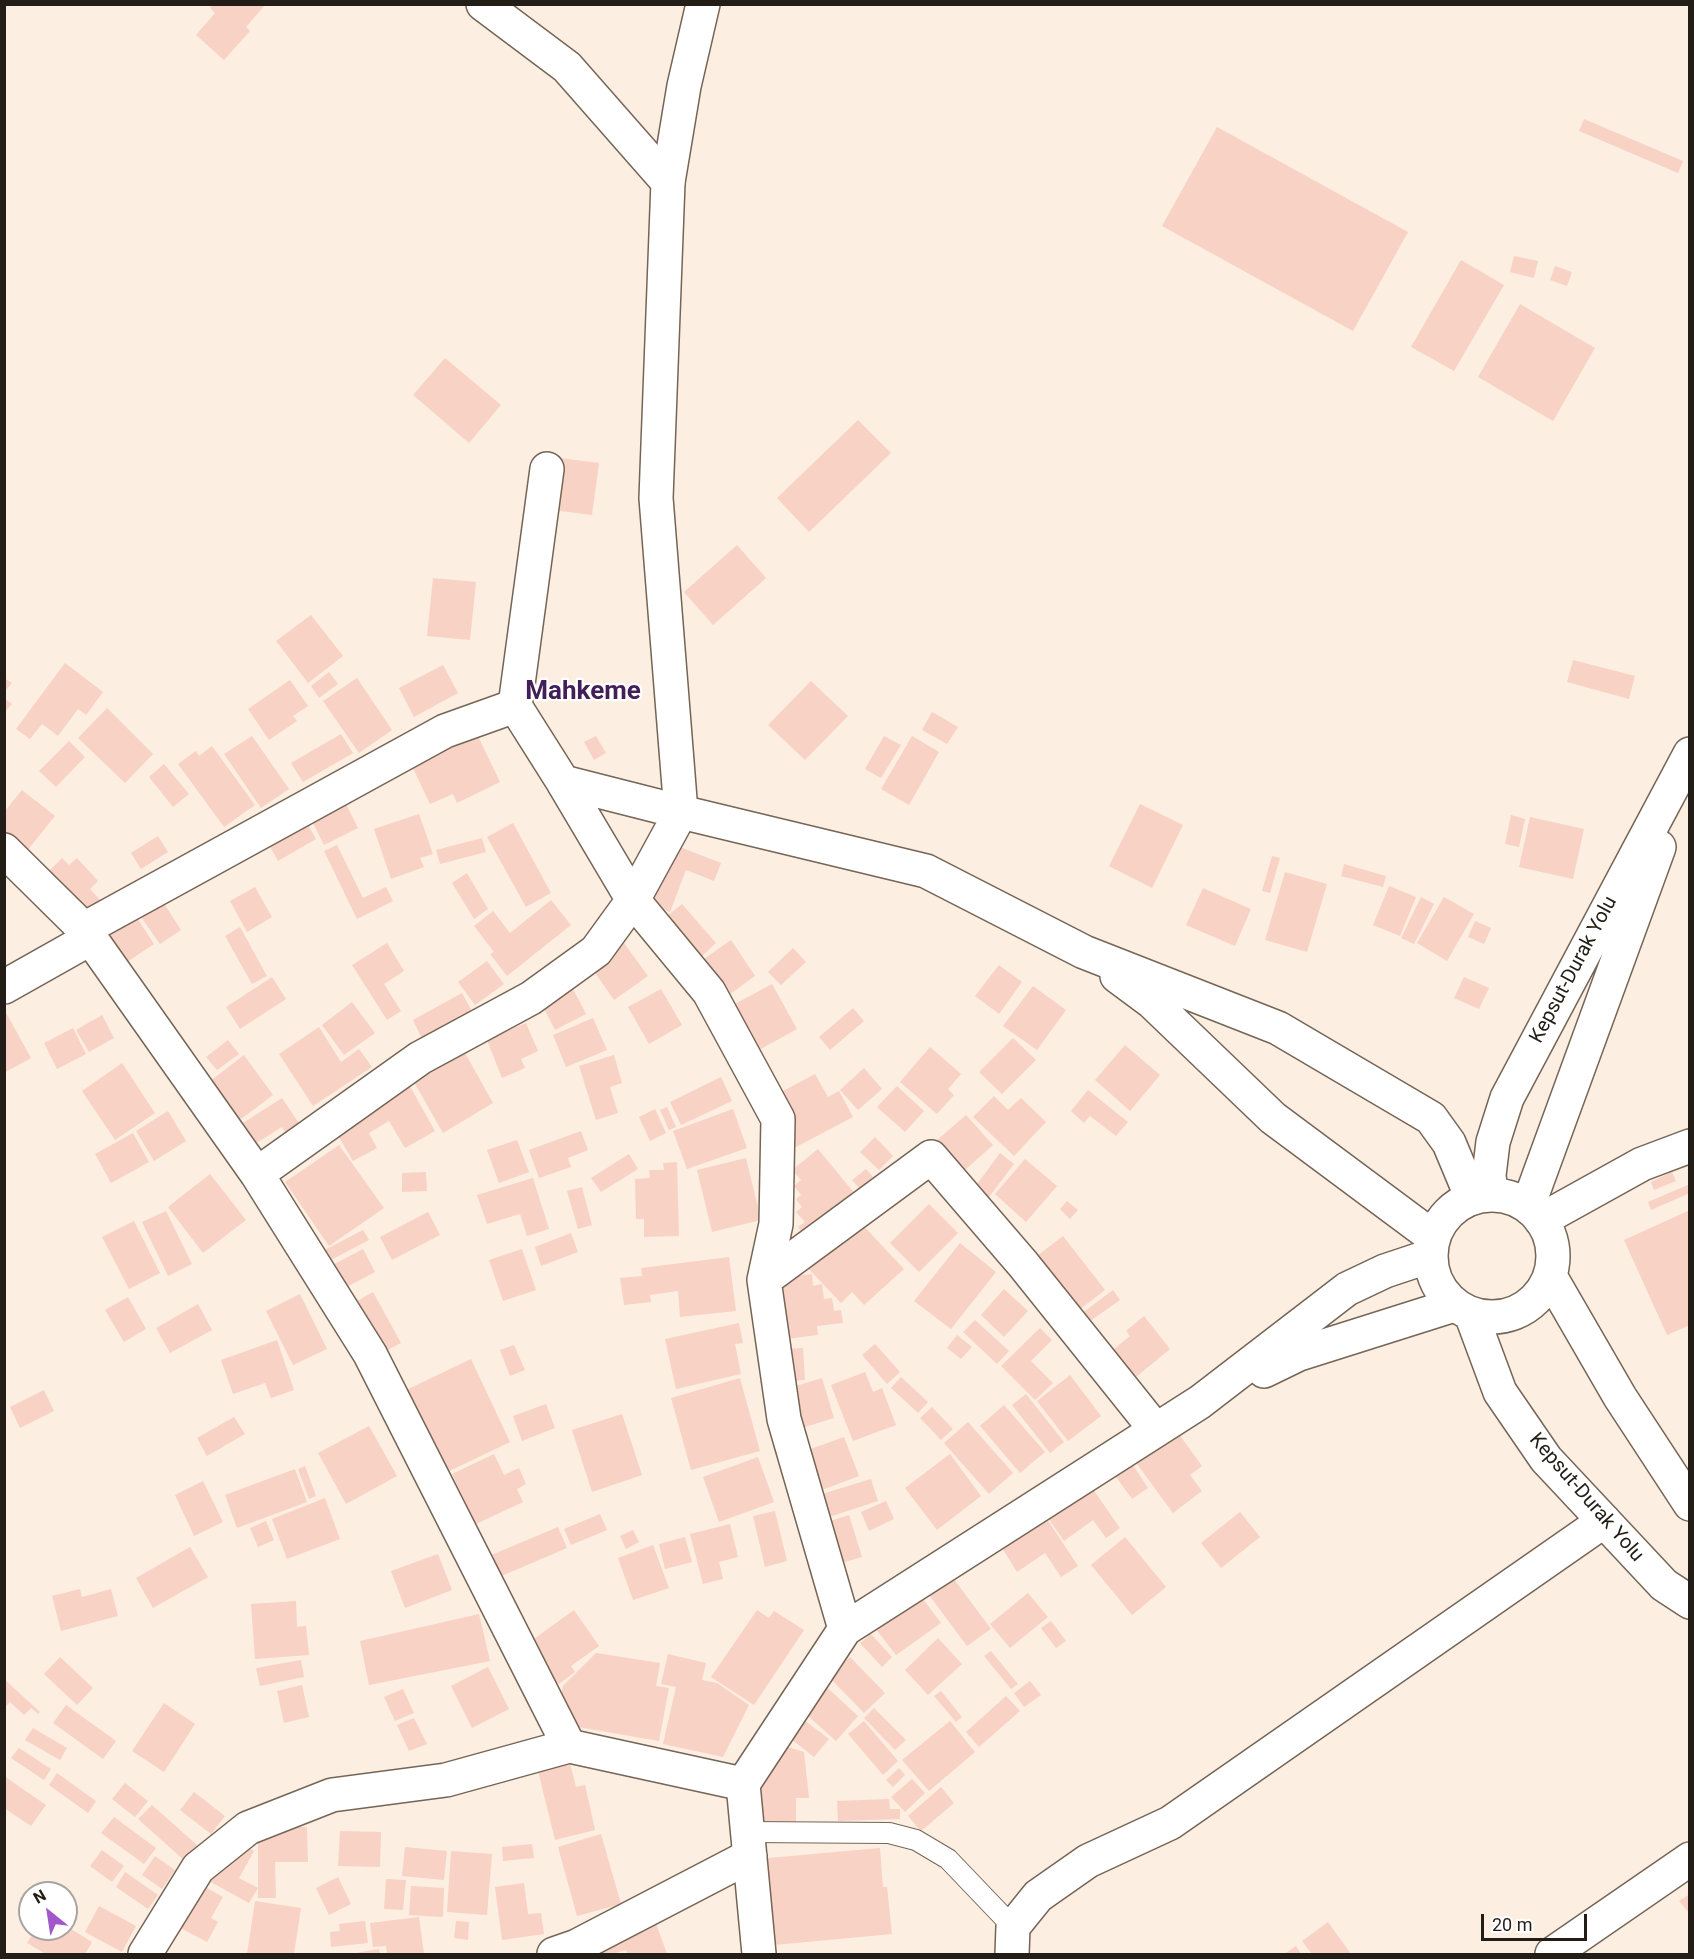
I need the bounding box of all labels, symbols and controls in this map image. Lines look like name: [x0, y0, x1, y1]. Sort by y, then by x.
district label: Mahkeme: [525, 676, 641, 708]
street label: Kepsut-Durak Yolu: [1525, 893, 1623, 1047]
street label: Kepsut-Durak Yolu: [1524, 1429, 1648, 1567]
north arrow: [18, 1881, 78, 1941]
text: N: [30, 1886, 49, 1908]
scale bar: [1484, 1902, 1590, 1940]
text: 20 m: [1492, 1914, 1532, 1935]

